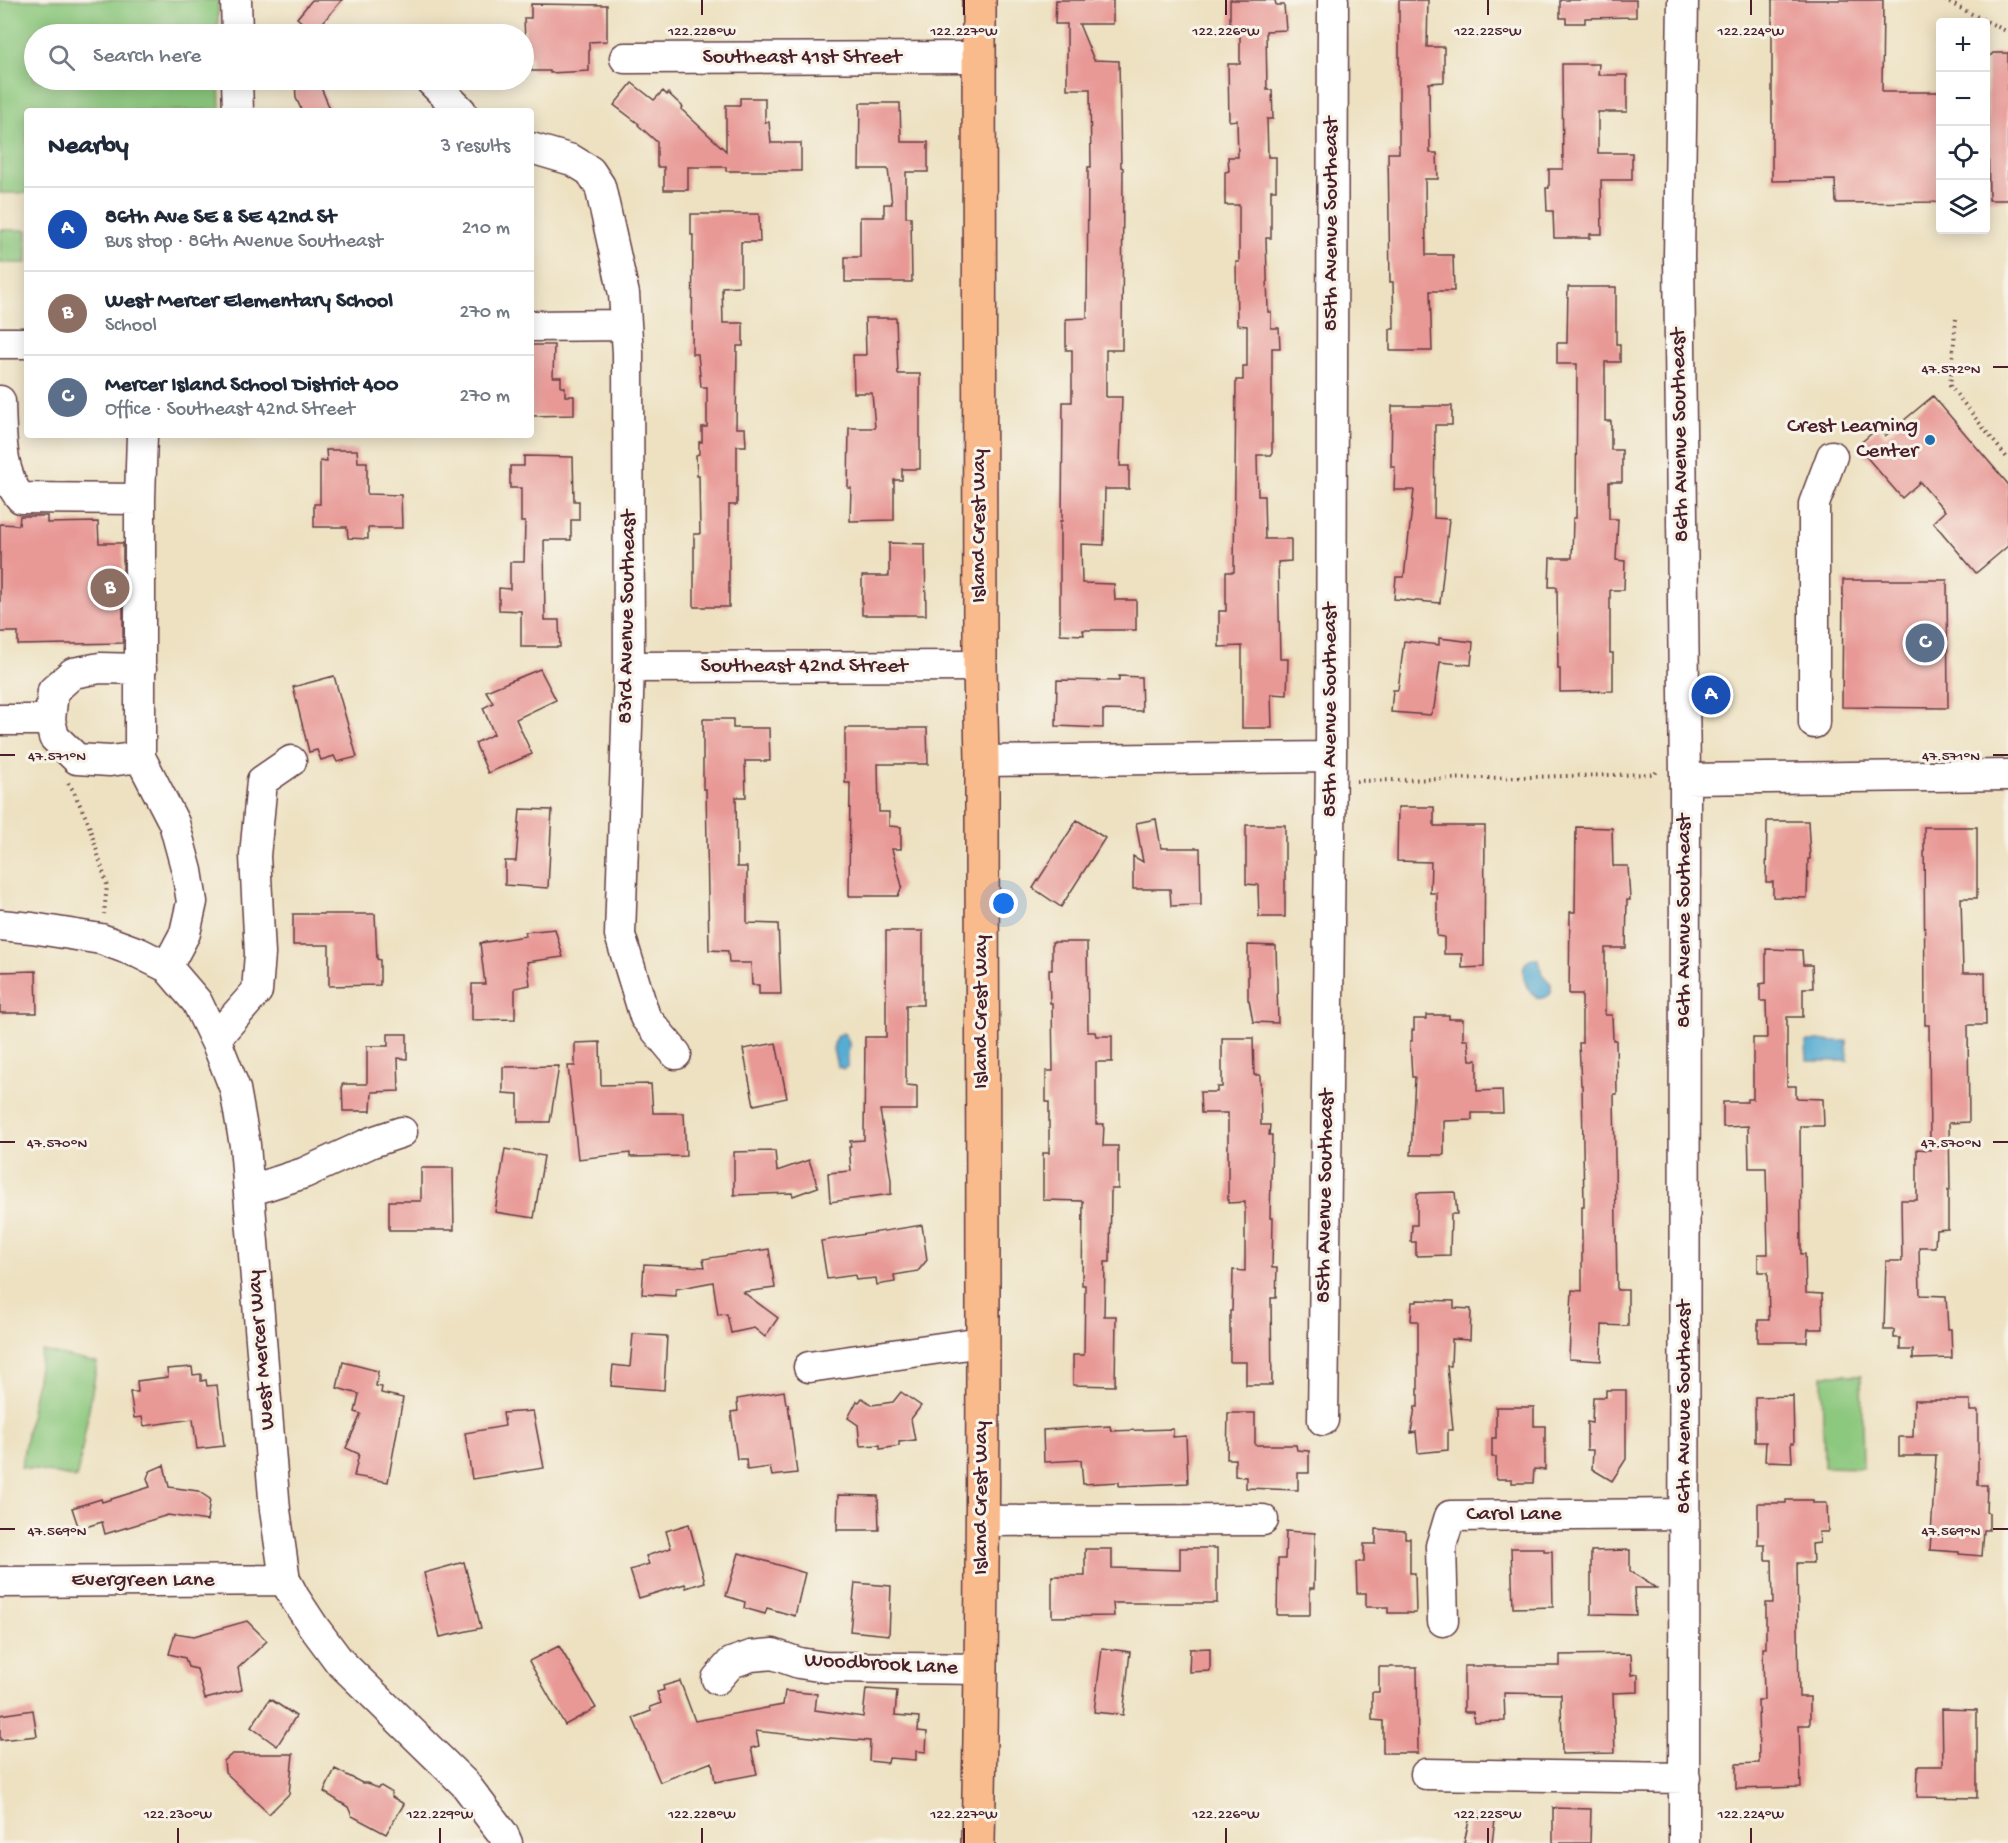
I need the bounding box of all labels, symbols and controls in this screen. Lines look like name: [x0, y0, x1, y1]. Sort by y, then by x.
map controls: [1936, 18, 1990, 234]
button: +: [1936, 18, 1990, 72]
text: 122.228°W: [667, 23, 736, 41]
text: 122.227°W: [929, 23, 998, 41]
text: 122.226°W: [1191, 23, 1260, 41]
text: 122.225°W: [1453, 23, 1522, 41]
text: 122.224°W: [1717, 23, 1785, 41]
search box: [24, 24, 534, 90]
icon: search: [45, 41, 78, 74]
text: Search here: [93, 44, 201, 70]
street label: Southeast 41st Street: [703, 45, 903, 71]
button: −: [1936, 72, 1990, 126]
street label: 85th Avenue Southeast: [1319, 115, 1345, 331]
button: locate: [1936, 126, 1990, 180]
text: Nearby: [48, 132, 129, 163]
text: 3 results: [441, 136, 510, 159]
button: layers: [1936, 180, 1990, 234]
text: 86th Ave SE & SE 42nd St: [105, 205, 336, 231]
text: A: [62, 218, 73, 241]
text: 210 m: [462, 218, 510, 241]
text: Bus stop · 86th Avenue Southeast: [105, 231, 383, 254]
text: West Mercer Elementary School: [105, 289, 393, 315]
text: B: [62, 302, 73, 325]
text: 270 m: [460, 302, 510, 325]
text: School: [105, 315, 157, 338]
street label: 86th Avenue Southeast: [1666, 326, 1696, 542]
text: 47.572°N: [1921, 361, 1981, 379]
text: Mercer Island School District 400: [105, 373, 398, 399]
text: C: [62, 386, 73, 409]
text: 270 m: [460, 386, 510, 409]
text: Office · Southeast 42nd Street: [105, 399, 355, 422]
place label: Crest Learning Center: [1787, 414, 1920, 465]
marker: Crest Learning Center: [1923, 433, 1937, 447]
street label: Island Crest Way: [967, 449, 993, 603]
street label: 83rd Avenue Southeast: [613, 508, 643, 724]
pin: B: [90, 566, 130, 610]
street label: 85th Avenue Southeast: [1318, 601, 1344, 817]
pin: C: [1906, 620, 1944, 666]
street label: Southeast 42nd Street: [700, 654, 910, 680]
pin: A: [1692, 672, 1730, 718]
text: 47.571°N: [28, 748, 86, 766]
text: 47.571°N: [1922, 748, 1980, 766]
street label: 86th Avenue Southeast: [1672, 812, 1698, 1028]
your location: [989, 889, 1018, 918]
street label: Island Crest Way: [969, 935, 995, 1089]
street label: 85th Avenue Southeast: [1311, 1087, 1341, 1303]
text: 47.570°N: [27, 1135, 87, 1153]
text: 47.570°N: [1921, 1135, 1981, 1153]
street label: West Mercer Way: [242, 1269, 282, 1431]
street label: 86th Avenue Southeast: [1672, 1298, 1698, 1514]
street label: Island Crest Way: [969, 1421, 995, 1575]
street label: Carol Lane: [1466, 1502, 1562, 1528]
text: 47.569°N: [27, 1523, 87, 1541]
text: 47.569°N: [1921, 1523, 1981, 1541]
street label: Evergreen Lane: [71, 1568, 215, 1594]
street label: Woodbrook Lane: [804, 1648, 959, 1682]
text: 122.230°W: [143, 1806, 213, 1824]
text: 122.229°W: [405, 1806, 474, 1824]
text: 122.228°W: [667, 1806, 736, 1824]
text: 122.227°W: [929, 1806, 998, 1824]
text: 122.226°W: [1191, 1806, 1260, 1824]
text: 122.225°W: [1453, 1806, 1522, 1824]
text: 122.224°W: [1717, 1806, 1785, 1824]

